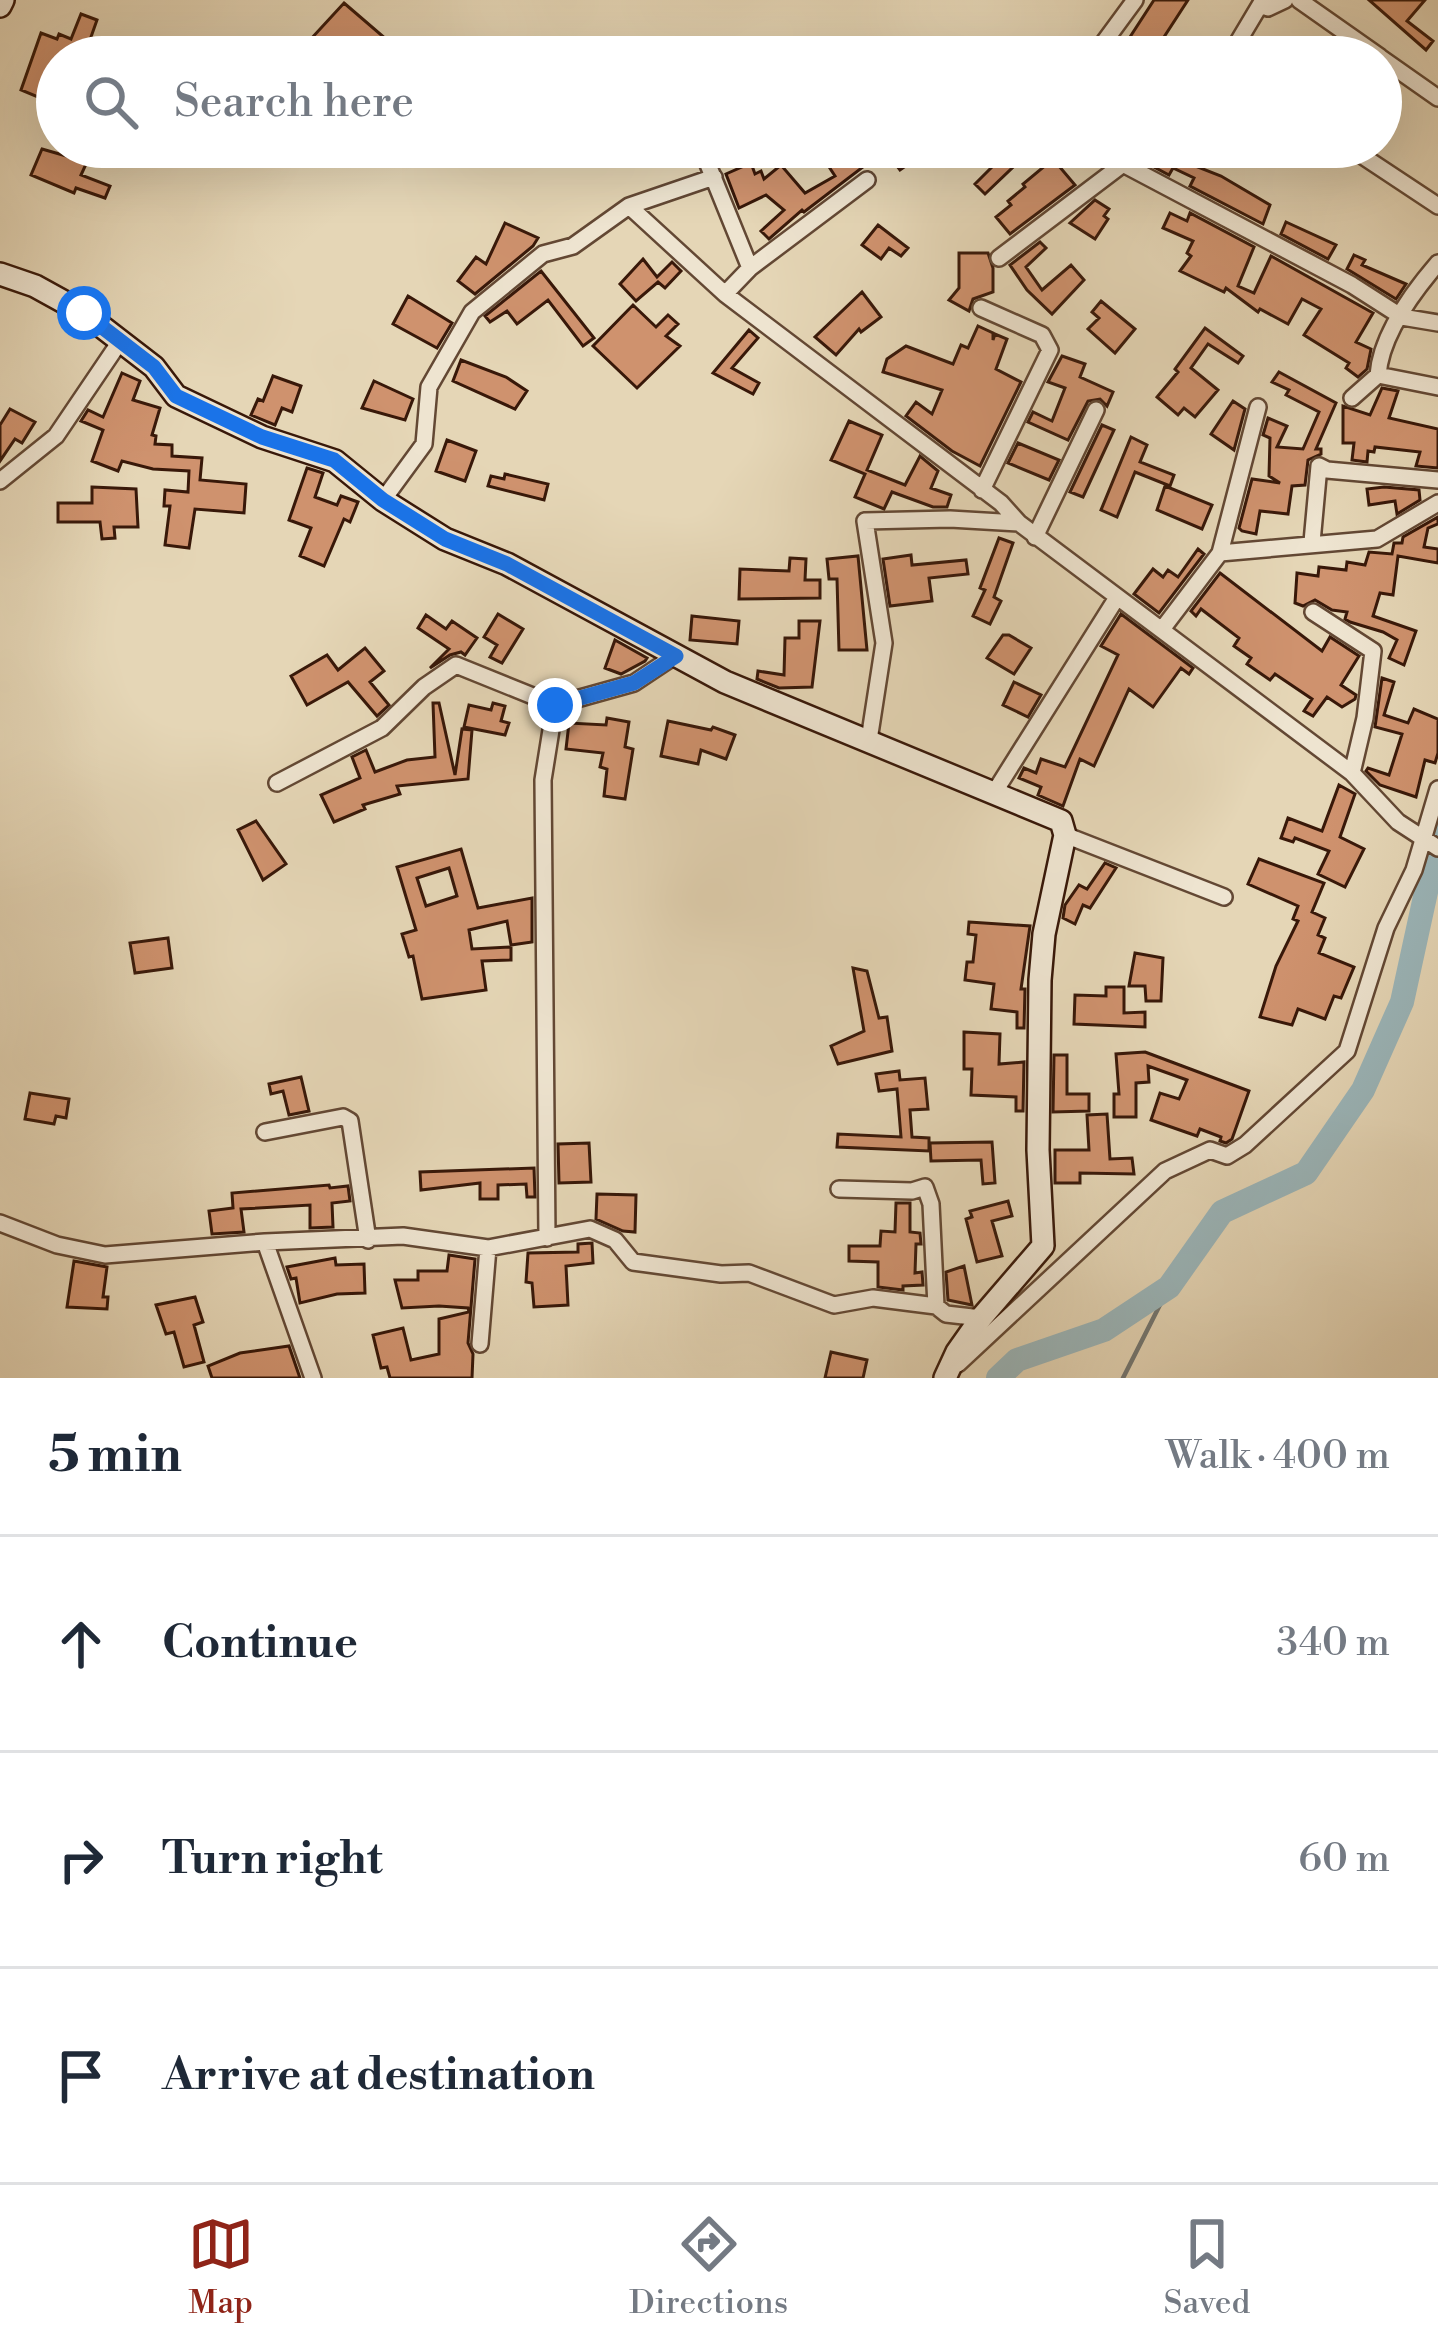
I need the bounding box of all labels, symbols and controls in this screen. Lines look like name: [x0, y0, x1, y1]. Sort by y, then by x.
search box: [36, 36, 1402, 168]
icon: search: [78, 69, 144, 135]
text: Search here: [174, 74, 414, 131]
route start: [57, 286, 111, 340]
route end: [528, 678, 582, 732]
text: 5 min: [48, 1424, 182, 1488]
text: Walk · 400 m: [1166, 1432, 1390, 1481]
icon: ahead: [48, 1611, 114, 1677]
text: Continue: [162, 1615, 358, 1672]
text: 340 m: [1277, 1619, 1390, 1668]
icon: right: [48, 1827, 114, 1893]
text: Turn right: [162, 1831, 383, 1888]
text: 60 m: [1298, 1835, 1390, 1884]
icon: arrive: [48, 2043, 114, 2109]
text: Arrive at destination: [162, 2047, 595, 2104]
tab: Map: [188, 2211, 254, 2324]
tab: Directions: [629, 2211, 788, 2324]
tab: Saved: [1164, 2211, 1250, 2324]

